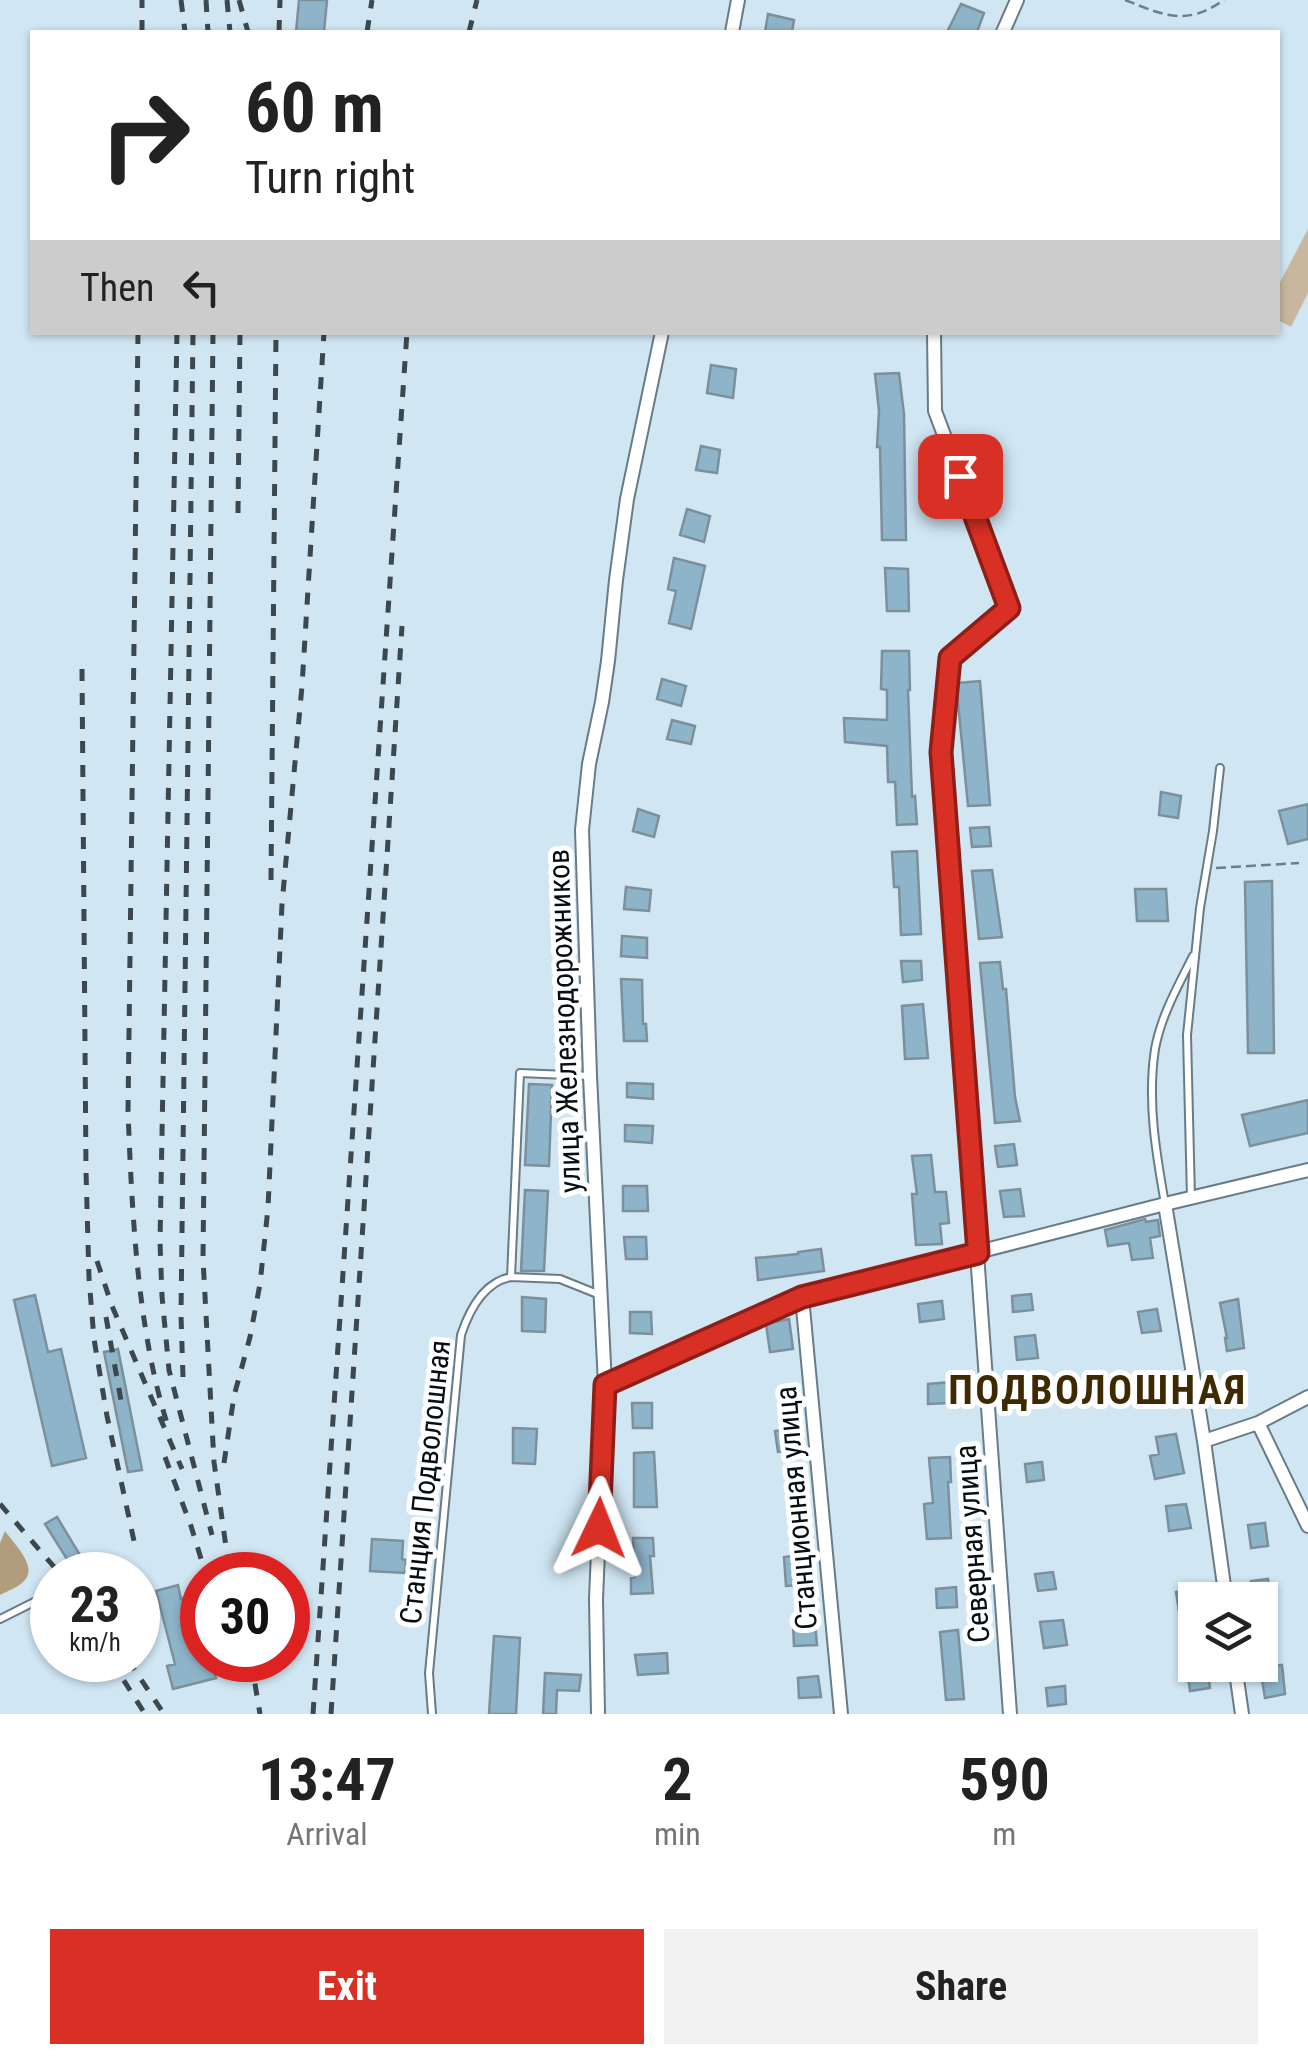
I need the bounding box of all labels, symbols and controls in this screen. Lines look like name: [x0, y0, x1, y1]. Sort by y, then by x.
text: 60 m: [245, 67, 384, 149]
icon: right: [80, 70, 210, 200]
text: Turn right: [245, 151, 415, 204]
icon: left: [174, 260, 229, 315]
text: Then: [80, 266, 154, 310]
pin: [918, 434, 1003, 519]
icon: arrive: [933, 449, 988, 504]
street label: улица Железнодорожников: [541, 848, 587, 1194]
street label: Станция Подволошная: [393, 1338, 457, 1626]
district label: ПОДВОЛОШНАЯ: [948, 1367, 1248, 1414]
street label: Станционная улица: [768, 1385, 824, 1631]
street label: Северная улица: [948, 1444, 996, 1644]
position arrow: [547, 1476, 651, 1580]
speed limit sign: 30: [180, 1552, 310, 1682]
text: 23: [70, 1576, 120, 1634]
map controls: [1178, 1582, 1278, 1682]
button: layers: [1178, 1582, 1278, 1682]
text: km/h: [69, 1628, 121, 1657]
text: 13:47: [258, 1744, 396, 1815]
text: 2: [662, 1744, 693, 1815]
text: 590: [959, 1744, 1050, 1815]
text: Arrival: [286, 1815, 368, 1853]
text: min: [654, 1815, 701, 1853]
text: m: [992, 1815, 1016, 1853]
button: Exit: [50, 1929, 644, 2044]
button: Share: [664, 1929, 1258, 2044]

